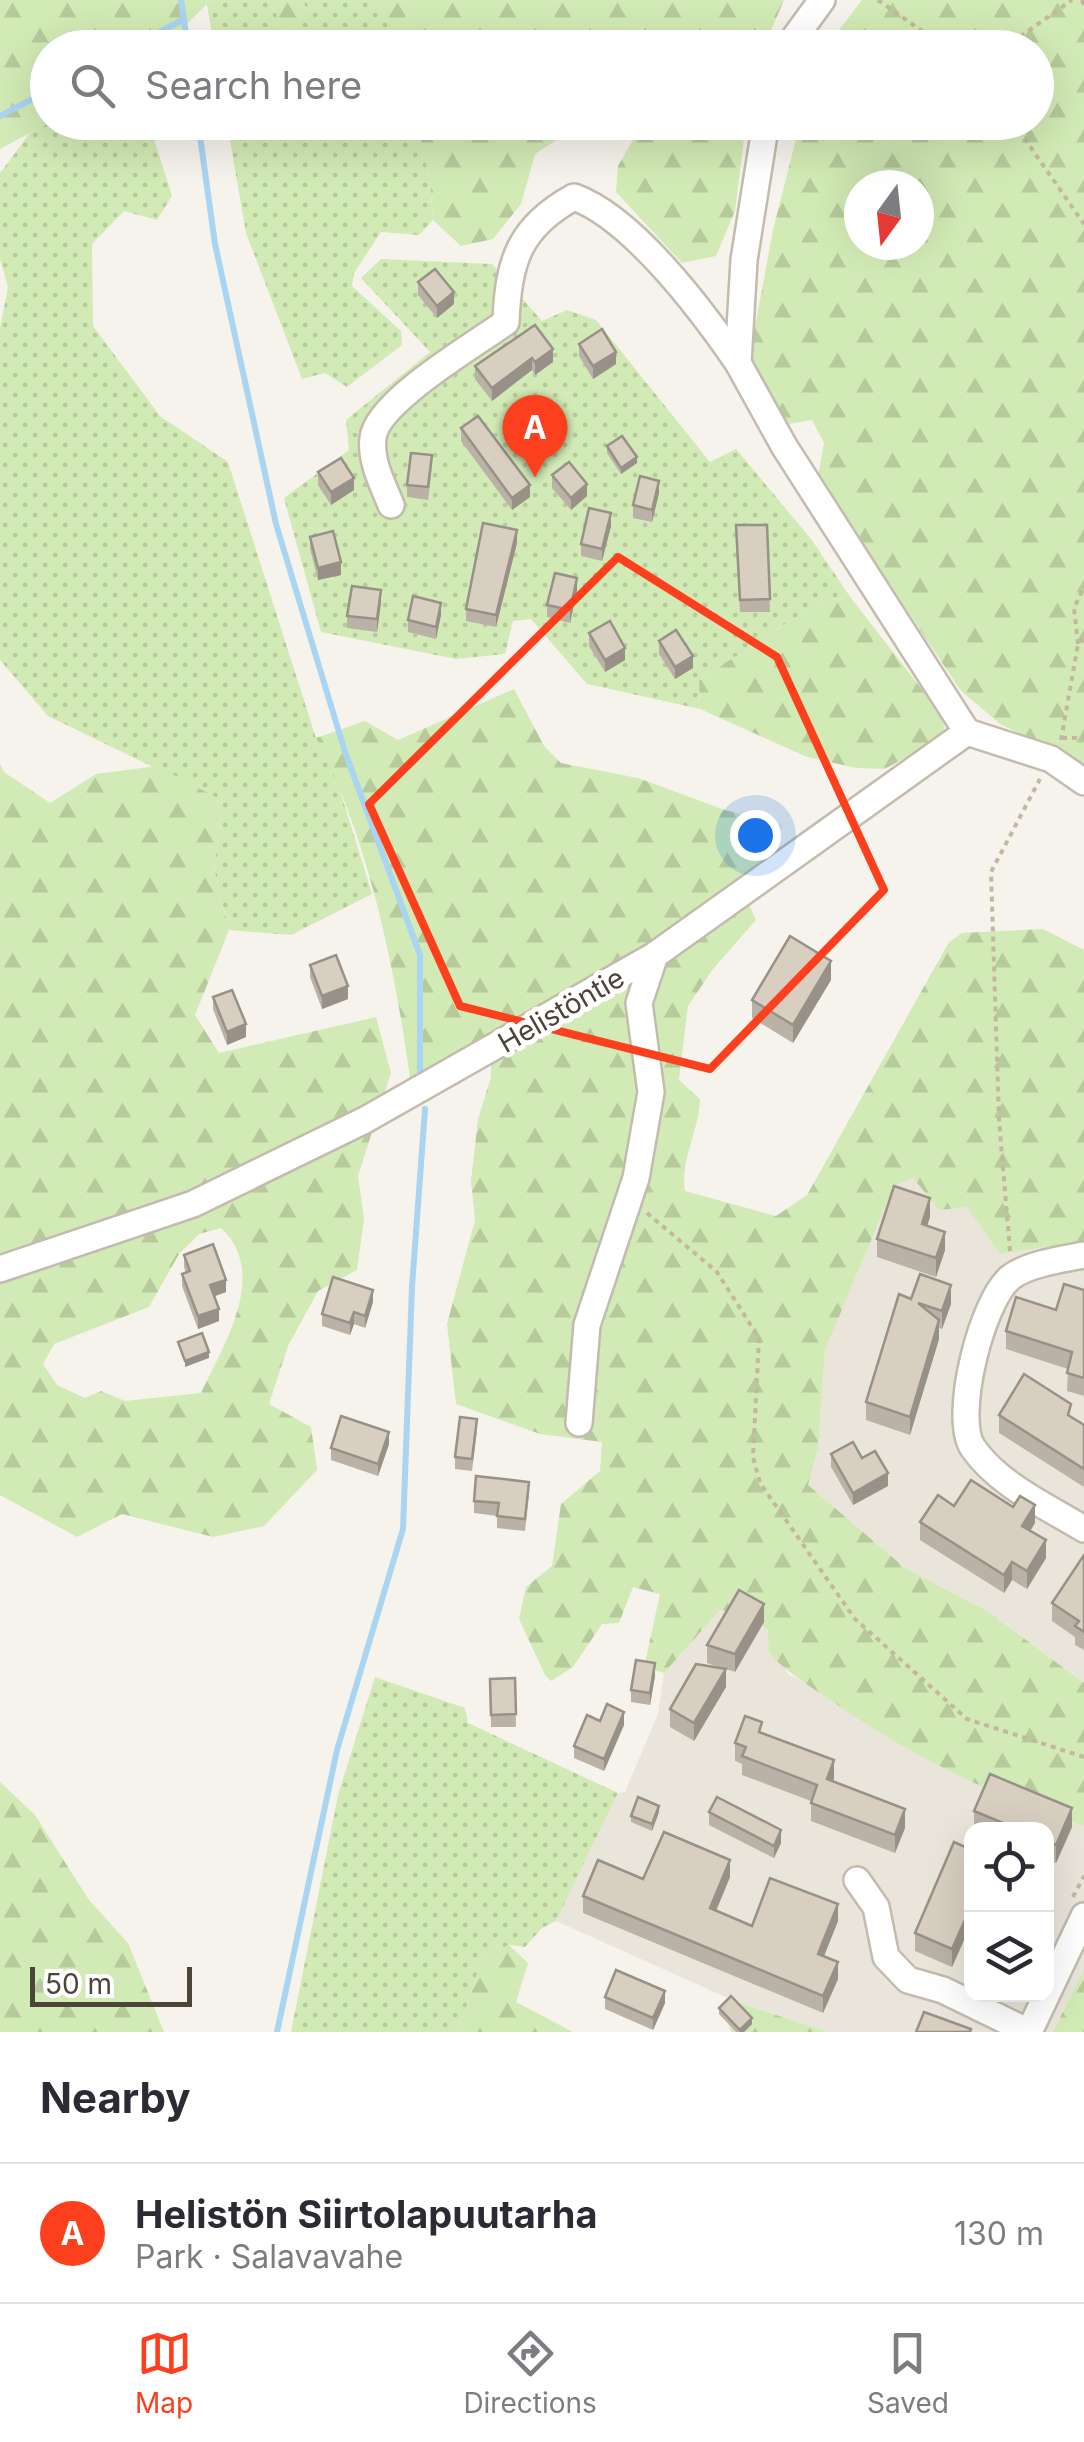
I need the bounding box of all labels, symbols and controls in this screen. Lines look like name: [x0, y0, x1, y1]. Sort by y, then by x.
search box: [30, 30, 1054, 140]
icon: search: [65, 58, 120, 113]
text: Search here: [145, 62, 362, 108]
north arrow: [844, 170, 934, 260]
pin: A: [502, 394, 568, 477]
your location: [730, 810, 781, 861]
street label: Helistöntie: [492, 960, 630, 1060]
map controls: [964, 1822, 1054, 2002]
button: locate: [964, 1822, 1054, 1912]
button: layers: [964, 1912, 1054, 2002]
scale bar: [30, 1962, 192, 2006]
text: 50 m: [45, 1967, 112, 2001]
text: Nearby: [40, 2072, 191, 2123]
text: Helistön Siirtolapuutarha: [135, 2191, 598, 2237]
text: A: [61, 2214, 84, 2253]
text: 130 m: [954, 2214, 1044, 2253]
text: Park · Salavavahe: [135, 2237, 403, 2276]
tab: Map: [135, 2326, 193, 2420]
tab: Directions: [463, 2326, 597, 2420]
tab: Saved: [867, 2326, 949, 2420]

